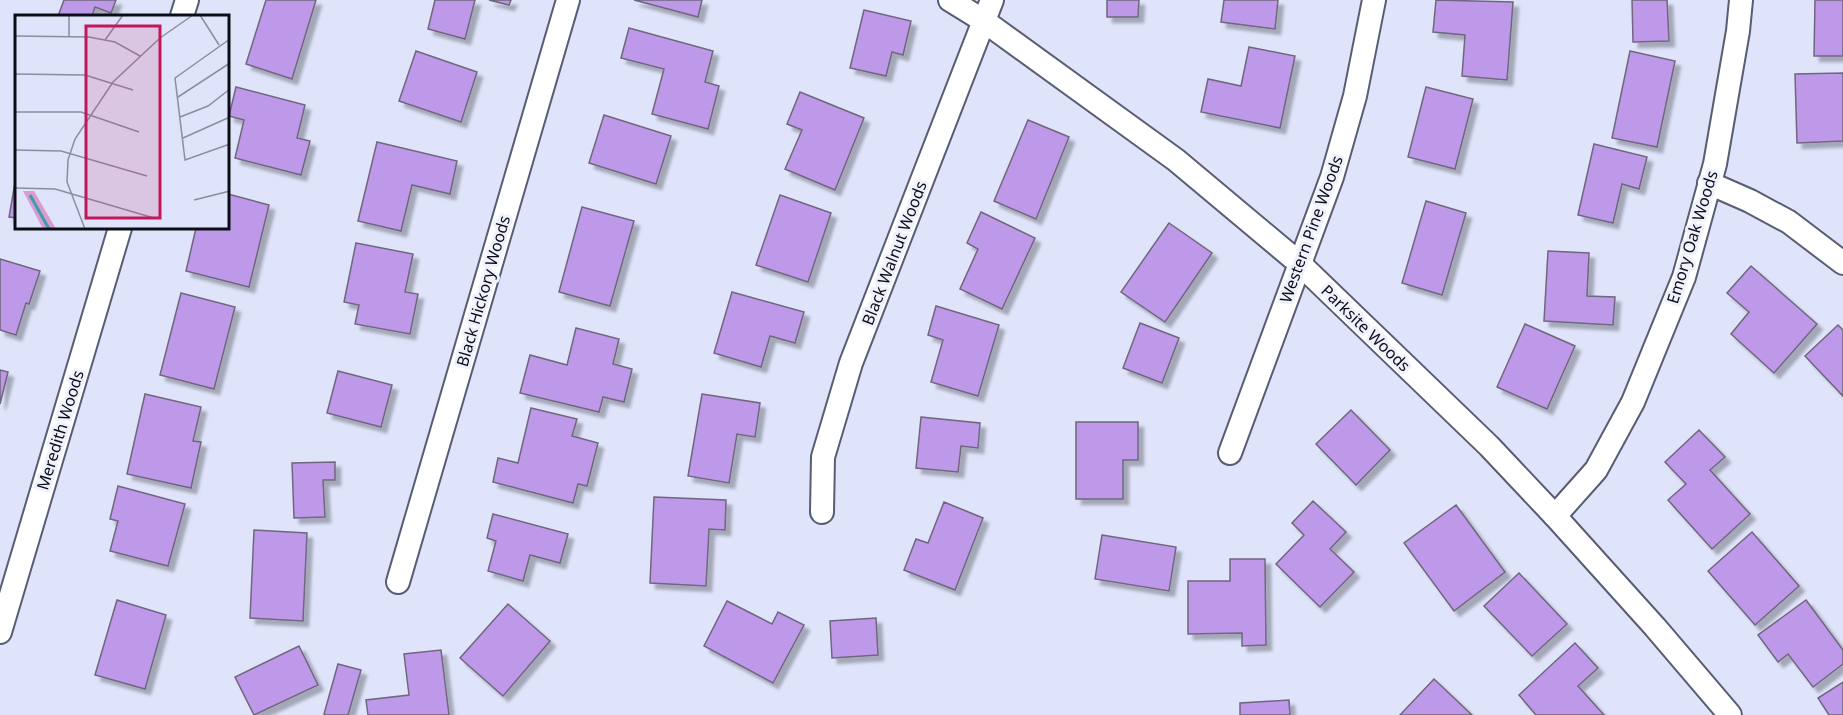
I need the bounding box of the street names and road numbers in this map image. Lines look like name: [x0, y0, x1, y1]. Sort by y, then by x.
street label: Western Pine Woods: [1274, 152, 1348, 306]
street label: Emory Oak Woods: [1661, 168, 1723, 306]
street label: Black Walnut Woods: [856, 178, 932, 328]
street label: Black Hickory Woods: [451, 213, 515, 369]
street label: Parksite Woods: [1317, 280, 1415, 376]
street label: Meredith Woods: [31, 367, 89, 493]

